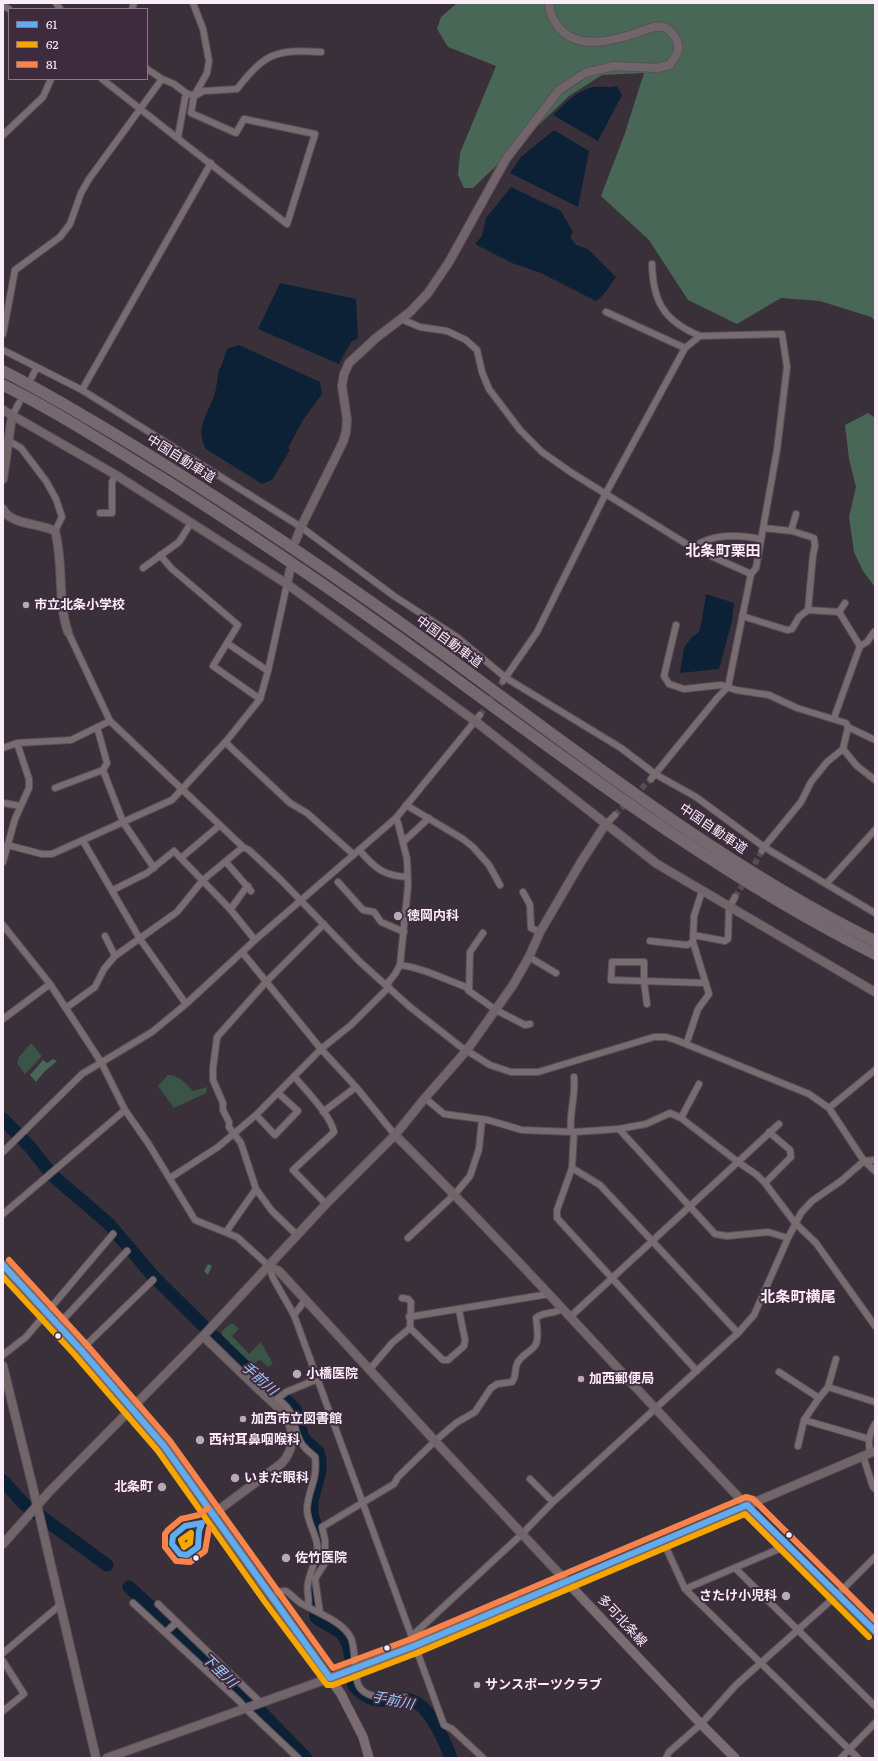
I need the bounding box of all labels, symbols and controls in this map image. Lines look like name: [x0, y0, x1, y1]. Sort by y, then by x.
legend: [8, 8, 148, 80]
text: 61: [46, 15, 57, 33]
text: 62: [46, 35, 59, 53]
text: 81: [46, 55, 58, 73]
street label: 中国自動車道: [144, 432, 218, 486]
district label: 北条町栗田: [686, 543, 760, 561]
place label: 市立北条小学校: [34, 597, 125, 613]
marker: 市立北条小学校: [21, 600, 31, 610]
street label: 中国自動車道: [413, 613, 485, 671]
street label: 中国自動車道: [676, 801, 750, 857]
place label: 徳岡内科: [407, 908, 459, 924]
marker: 徳岡内科: [392, 910, 404, 922]
district label: 北条町横尾: [761, 1289, 835, 1307]
unlabelled marker: [53, 1331, 63, 1341]
water label: 手前川: [238, 1359, 280, 1399]
place label: 小橋医院: [306, 1366, 358, 1382]
marker: 小橋医院: [291, 1368, 303, 1380]
place label: 加西郵便局: [589, 1371, 654, 1387]
marker: 加西郵便局: [576, 1374, 586, 1384]
place label: 加西市立図書館: [251, 1411, 342, 1427]
marker: 加西市立図書館: [238, 1414, 248, 1424]
place label: 西村耳鼻咽喉科: [209, 1432, 300, 1448]
marker: 西村耳鼻咽喉科: [194, 1434, 206, 1446]
place label: いまだ眼科: [244, 1470, 309, 1486]
marker: いまだ眼科: [229, 1472, 241, 1484]
place label: 北条町: [114, 1479, 153, 1495]
marker: 北条町: [156, 1481, 168, 1493]
unlabelled marker: [784, 1530, 794, 1540]
place label: 佐竹医院: [295, 1550, 347, 1566]
marker: 佐竹医院: [280, 1552, 292, 1564]
unlabelled marker: [191, 1553, 201, 1563]
place label: さたけ小児科: [699, 1588, 777, 1604]
marker: さたけ小児科: [780, 1590, 792, 1602]
street label: 多可北条線: [594, 1592, 650, 1650]
unlabelled marker: [382, 1643, 392, 1653]
water label: 下里川: [198, 1650, 240, 1692]
place label: サンスポーツクラブ: [485, 1677, 602, 1693]
marker: サンスポーツクラブ: [472, 1680, 482, 1690]
water label: 手前川: [371, 1688, 415, 1714]

